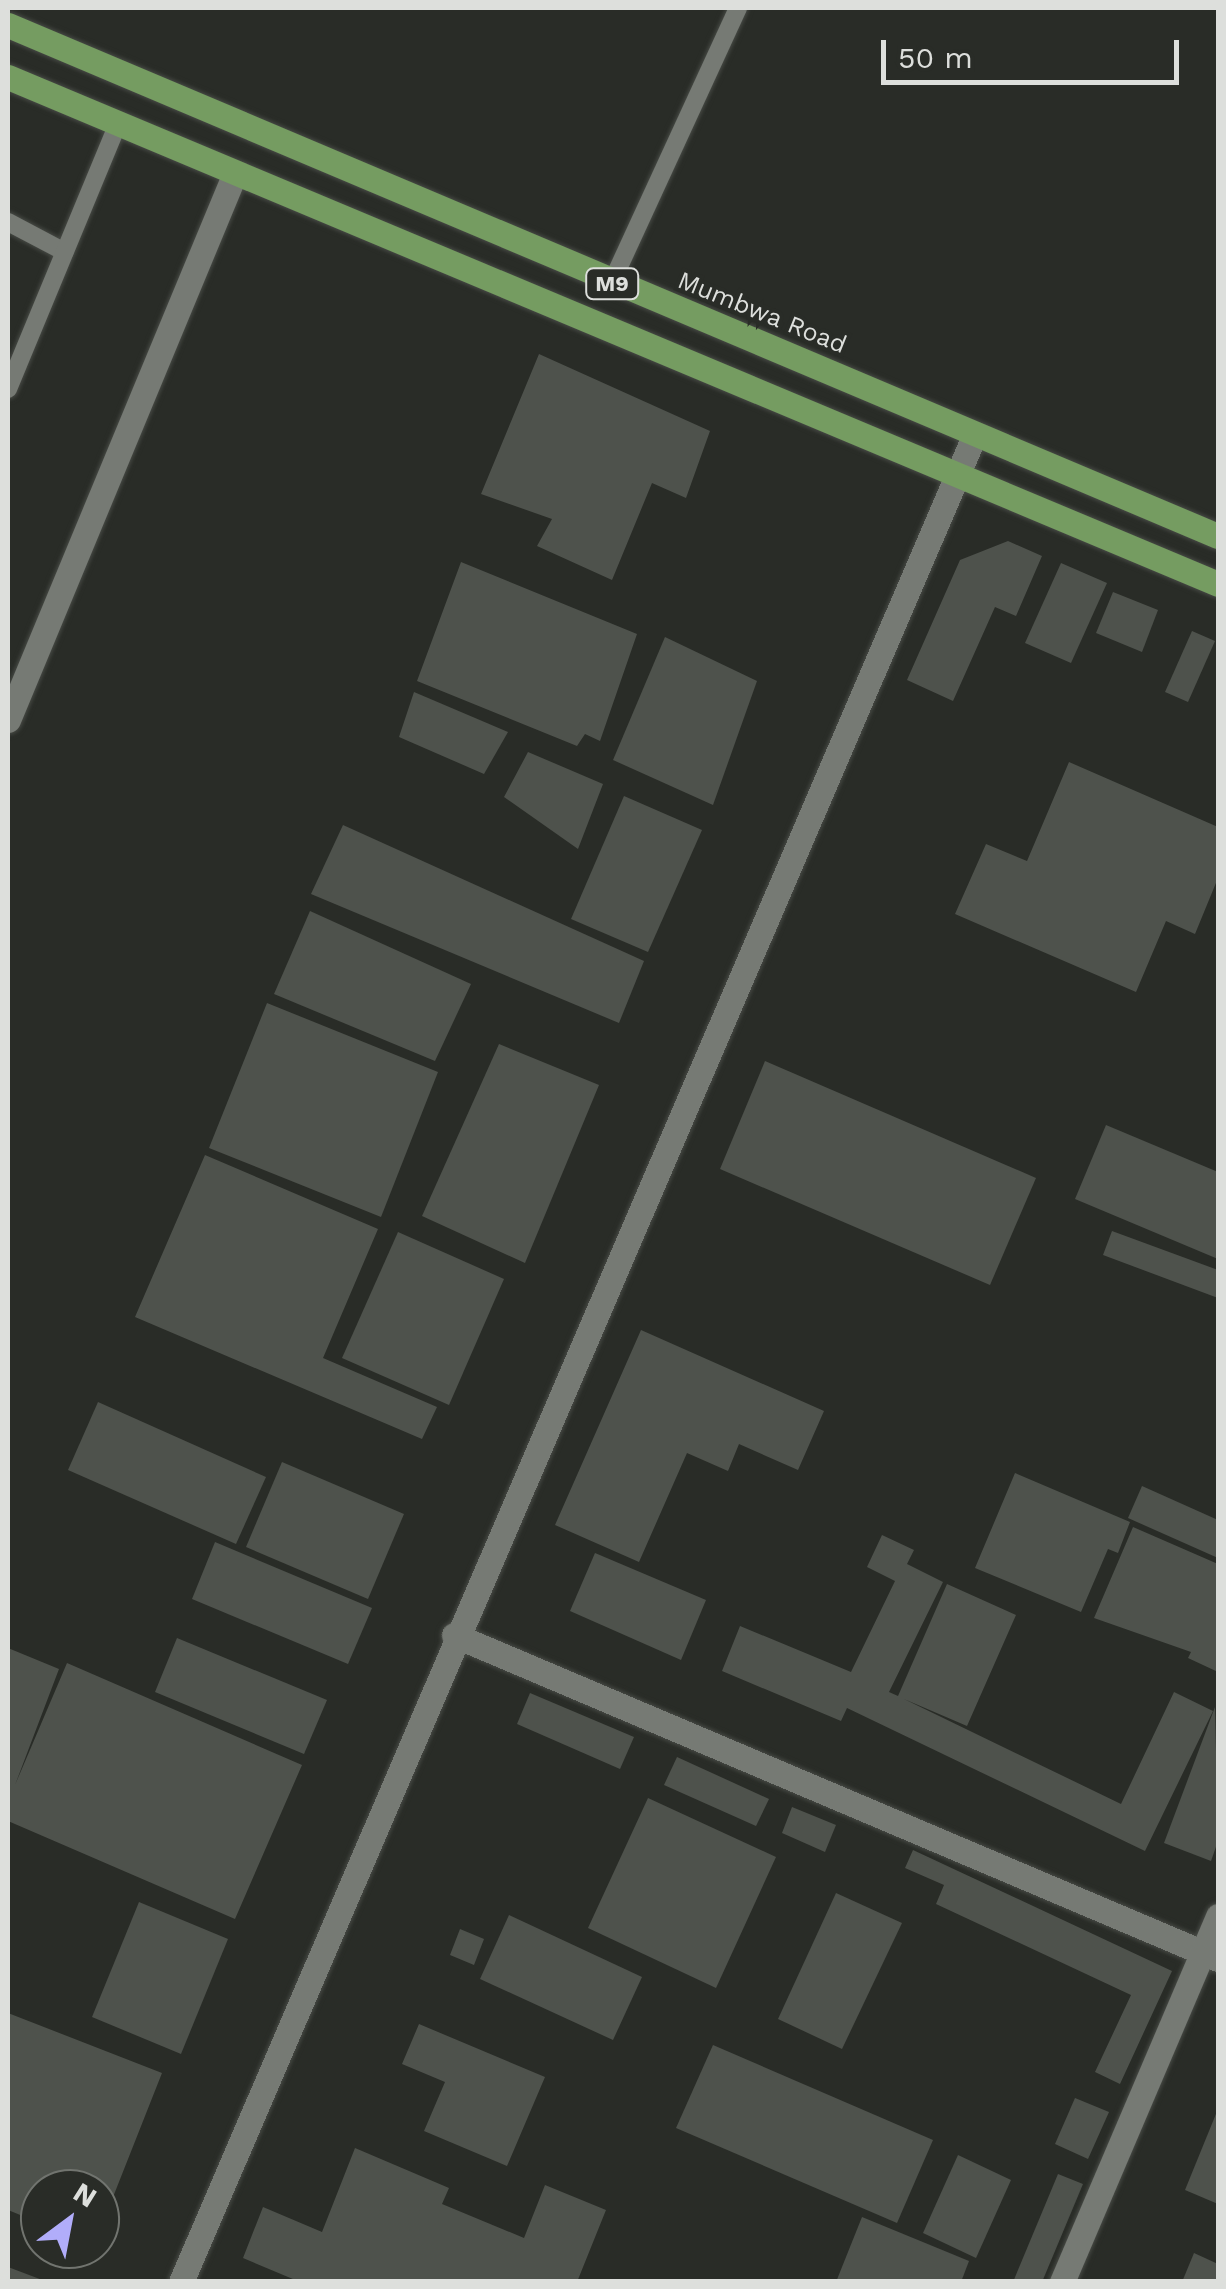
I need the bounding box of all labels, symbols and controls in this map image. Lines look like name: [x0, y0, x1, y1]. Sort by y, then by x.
scale bar: [886, 20, 1184, 82]
text: 50 m: [898, 40, 973, 75]
street label: Mumbwa Road: [673, 265, 851, 361]
road number: M9: [584, 267, 640, 301]
north arrow: [20, 2169, 120, 2269]
text: N: [68, 2175, 103, 2214]

